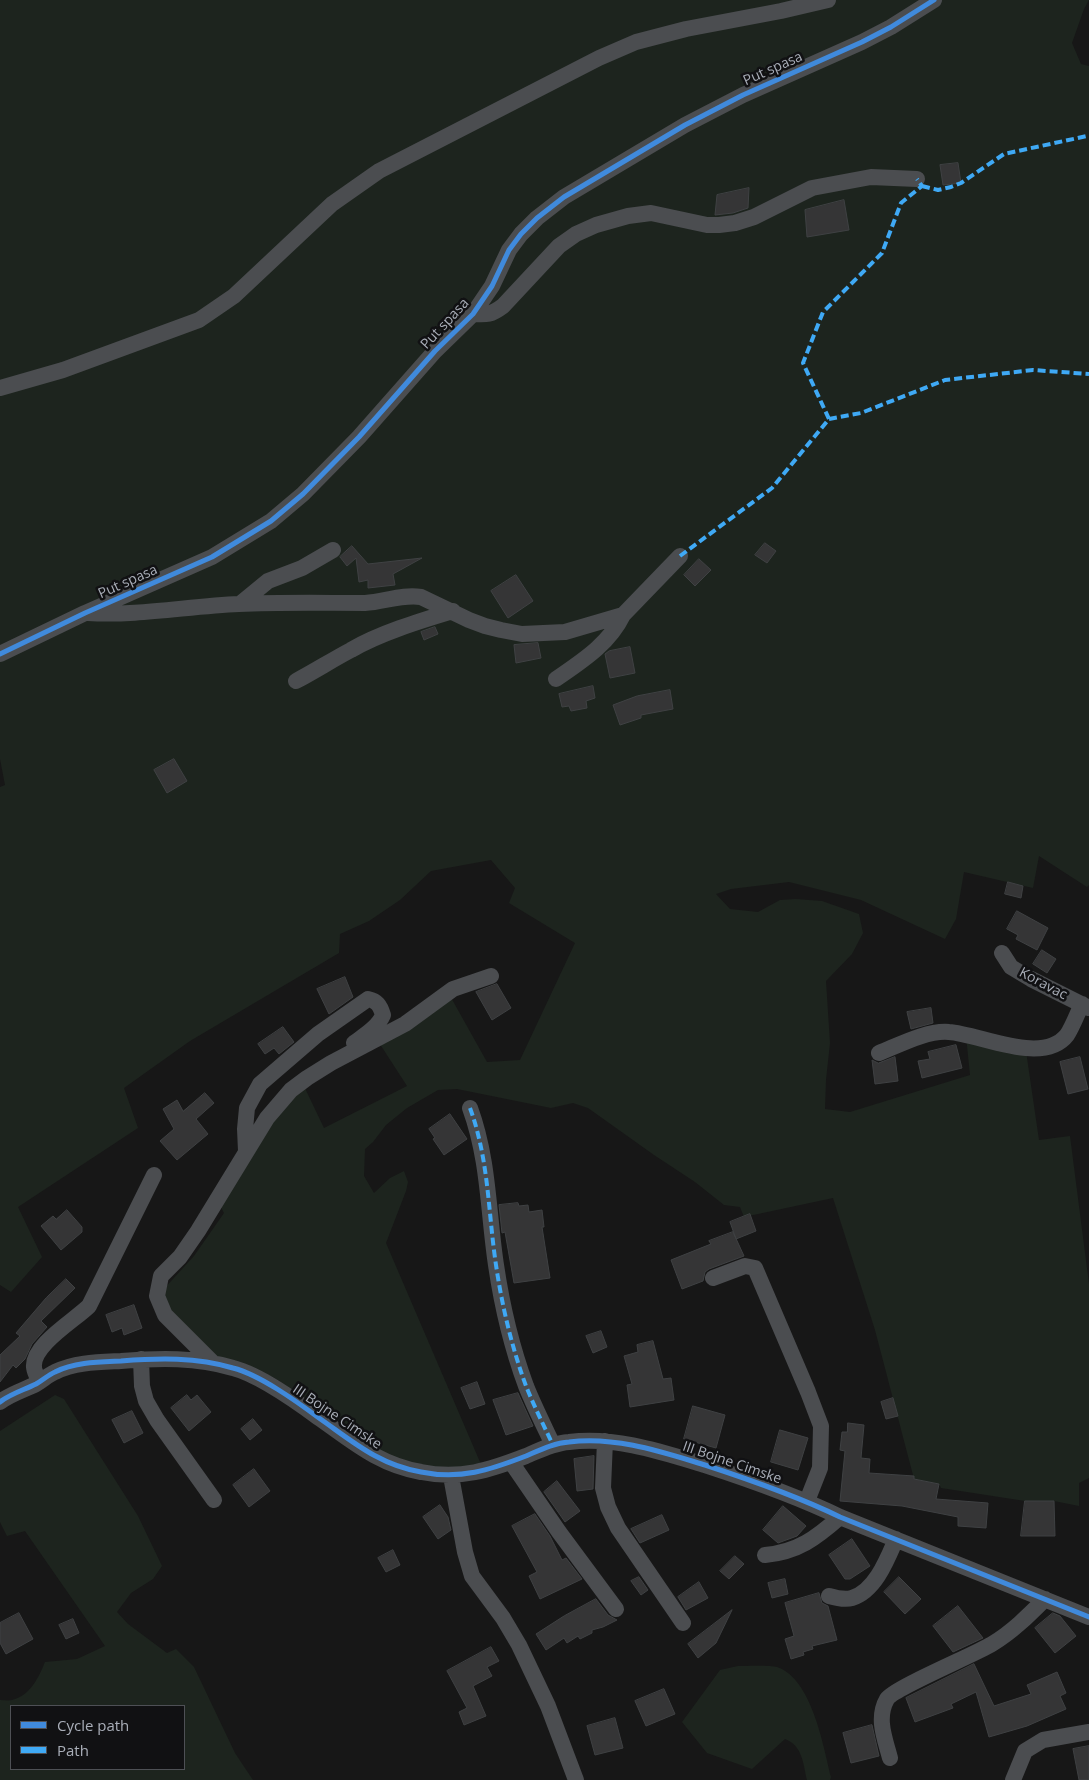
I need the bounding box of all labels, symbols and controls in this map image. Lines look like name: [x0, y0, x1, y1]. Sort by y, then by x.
street label: Put spasa: [741, 48, 805, 90]
street label: Put spasa: [417, 295, 473, 353]
street label: Put spasa: [96, 561, 160, 603]
street label: Koravac: [1016, 964, 1070, 1004]
street label: III Bojne Cimske: [289, 1381, 385, 1453]
street label: III Bojne Cimske: [680, 1438, 784, 1488]
legend: [10, 1705, 185, 1770]
text: Cycle path: [57, 1715, 129, 1735]
text: Path: [57, 1740, 89, 1760]

